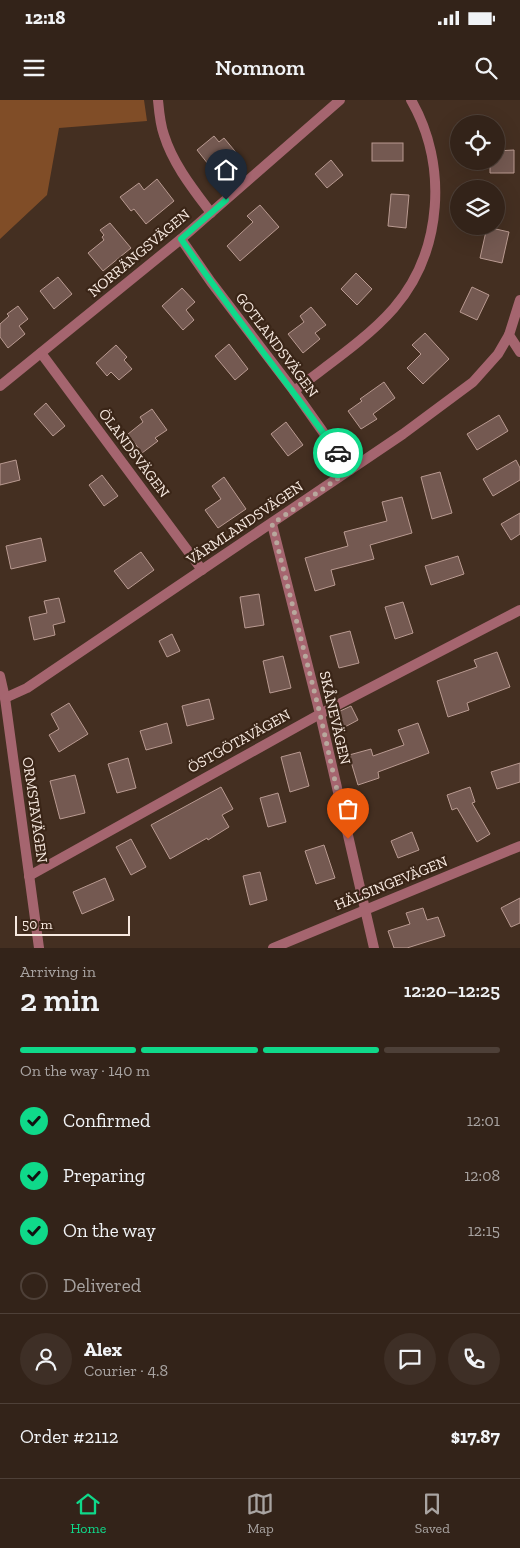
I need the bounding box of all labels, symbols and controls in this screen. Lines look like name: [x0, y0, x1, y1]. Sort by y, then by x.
text: 12:18: [25, 6, 66, 29]
icon: menu: [20, 54, 48, 82]
text: Nomnom: [215, 54, 305, 81]
icon: search: [472, 54, 500, 82]
map controls: [450, 115, 505, 235]
button: locate: [450, 115, 505, 170]
pin: [205, 149, 247, 200]
icon: home: [212, 156, 240, 184]
button: layers: [450, 180, 505, 235]
street label: NORRÄNGSVÄGEN: [84, 205, 194, 301]
street label: GOTLANDSVÄGEN: [232, 289, 322, 401]
street label: ÖLANDSVÄGEN: [95, 405, 173, 501]
courier: [313, 428, 363, 478]
icon: car: [324, 439, 352, 467]
street label: VÄRMLANDSVÄGEN: [182, 477, 307, 569]
street label: SKÅNEVÄGEN: [315, 669, 355, 767]
street label: ÖSTGÖTAVÄGEN: [184, 705, 294, 777]
street label: ORMSTAVÄGEN: [19, 756, 51, 864]
pin: [327, 788, 369, 839]
icon: bag: [334, 795, 362, 823]
street label: HÄLSINGEVÄGEN: [332, 852, 450, 914]
scale bar: [15, 913, 130, 936]
text: 50 m: [22, 916, 53, 933]
text: Arriving in: [20, 962, 96, 981]
text: 12:20–12:25: [404, 979, 500, 1002]
text: 2 min: [20, 981, 99, 1019]
text: On the way · 140 m: [20, 1061, 150, 1080]
icon: check: [20, 1107, 48, 1135]
text: Confirmed: [63, 1109, 150, 1132]
text: 12:01: [467, 1111, 500, 1130]
icon: check: [20, 1162, 48, 1190]
text: Preparing: [63, 1164, 145, 1187]
text: 12:08: [464, 1166, 500, 1185]
icon: check: [20, 1217, 48, 1245]
text: On the way: [63, 1219, 156, 1242]
text: 12:15: [468, 1221, 500, 1240]
text: Delivered: [63, 1274, 141, 1297]
button: person: [20, 1333, 72, 1385]
button: chat: [384, 1333, 436, 1385]
button: phone: [448, 1333, 500, 1385]
text: Alex: [84, 1338, 122, 1361]
text: Courier · 4.8: [84, 1361, 168, 1380]
text: Order #2112: [20, 1425, 119, 1448]
text: $17.87: [451, 1425, 500, 1448]
tab: Home: [70, 1490, 106, 1537]
tab: Map: [246, 1490, 274, 1537]
tab: Saved: [415, 1490, 450, 1537]

